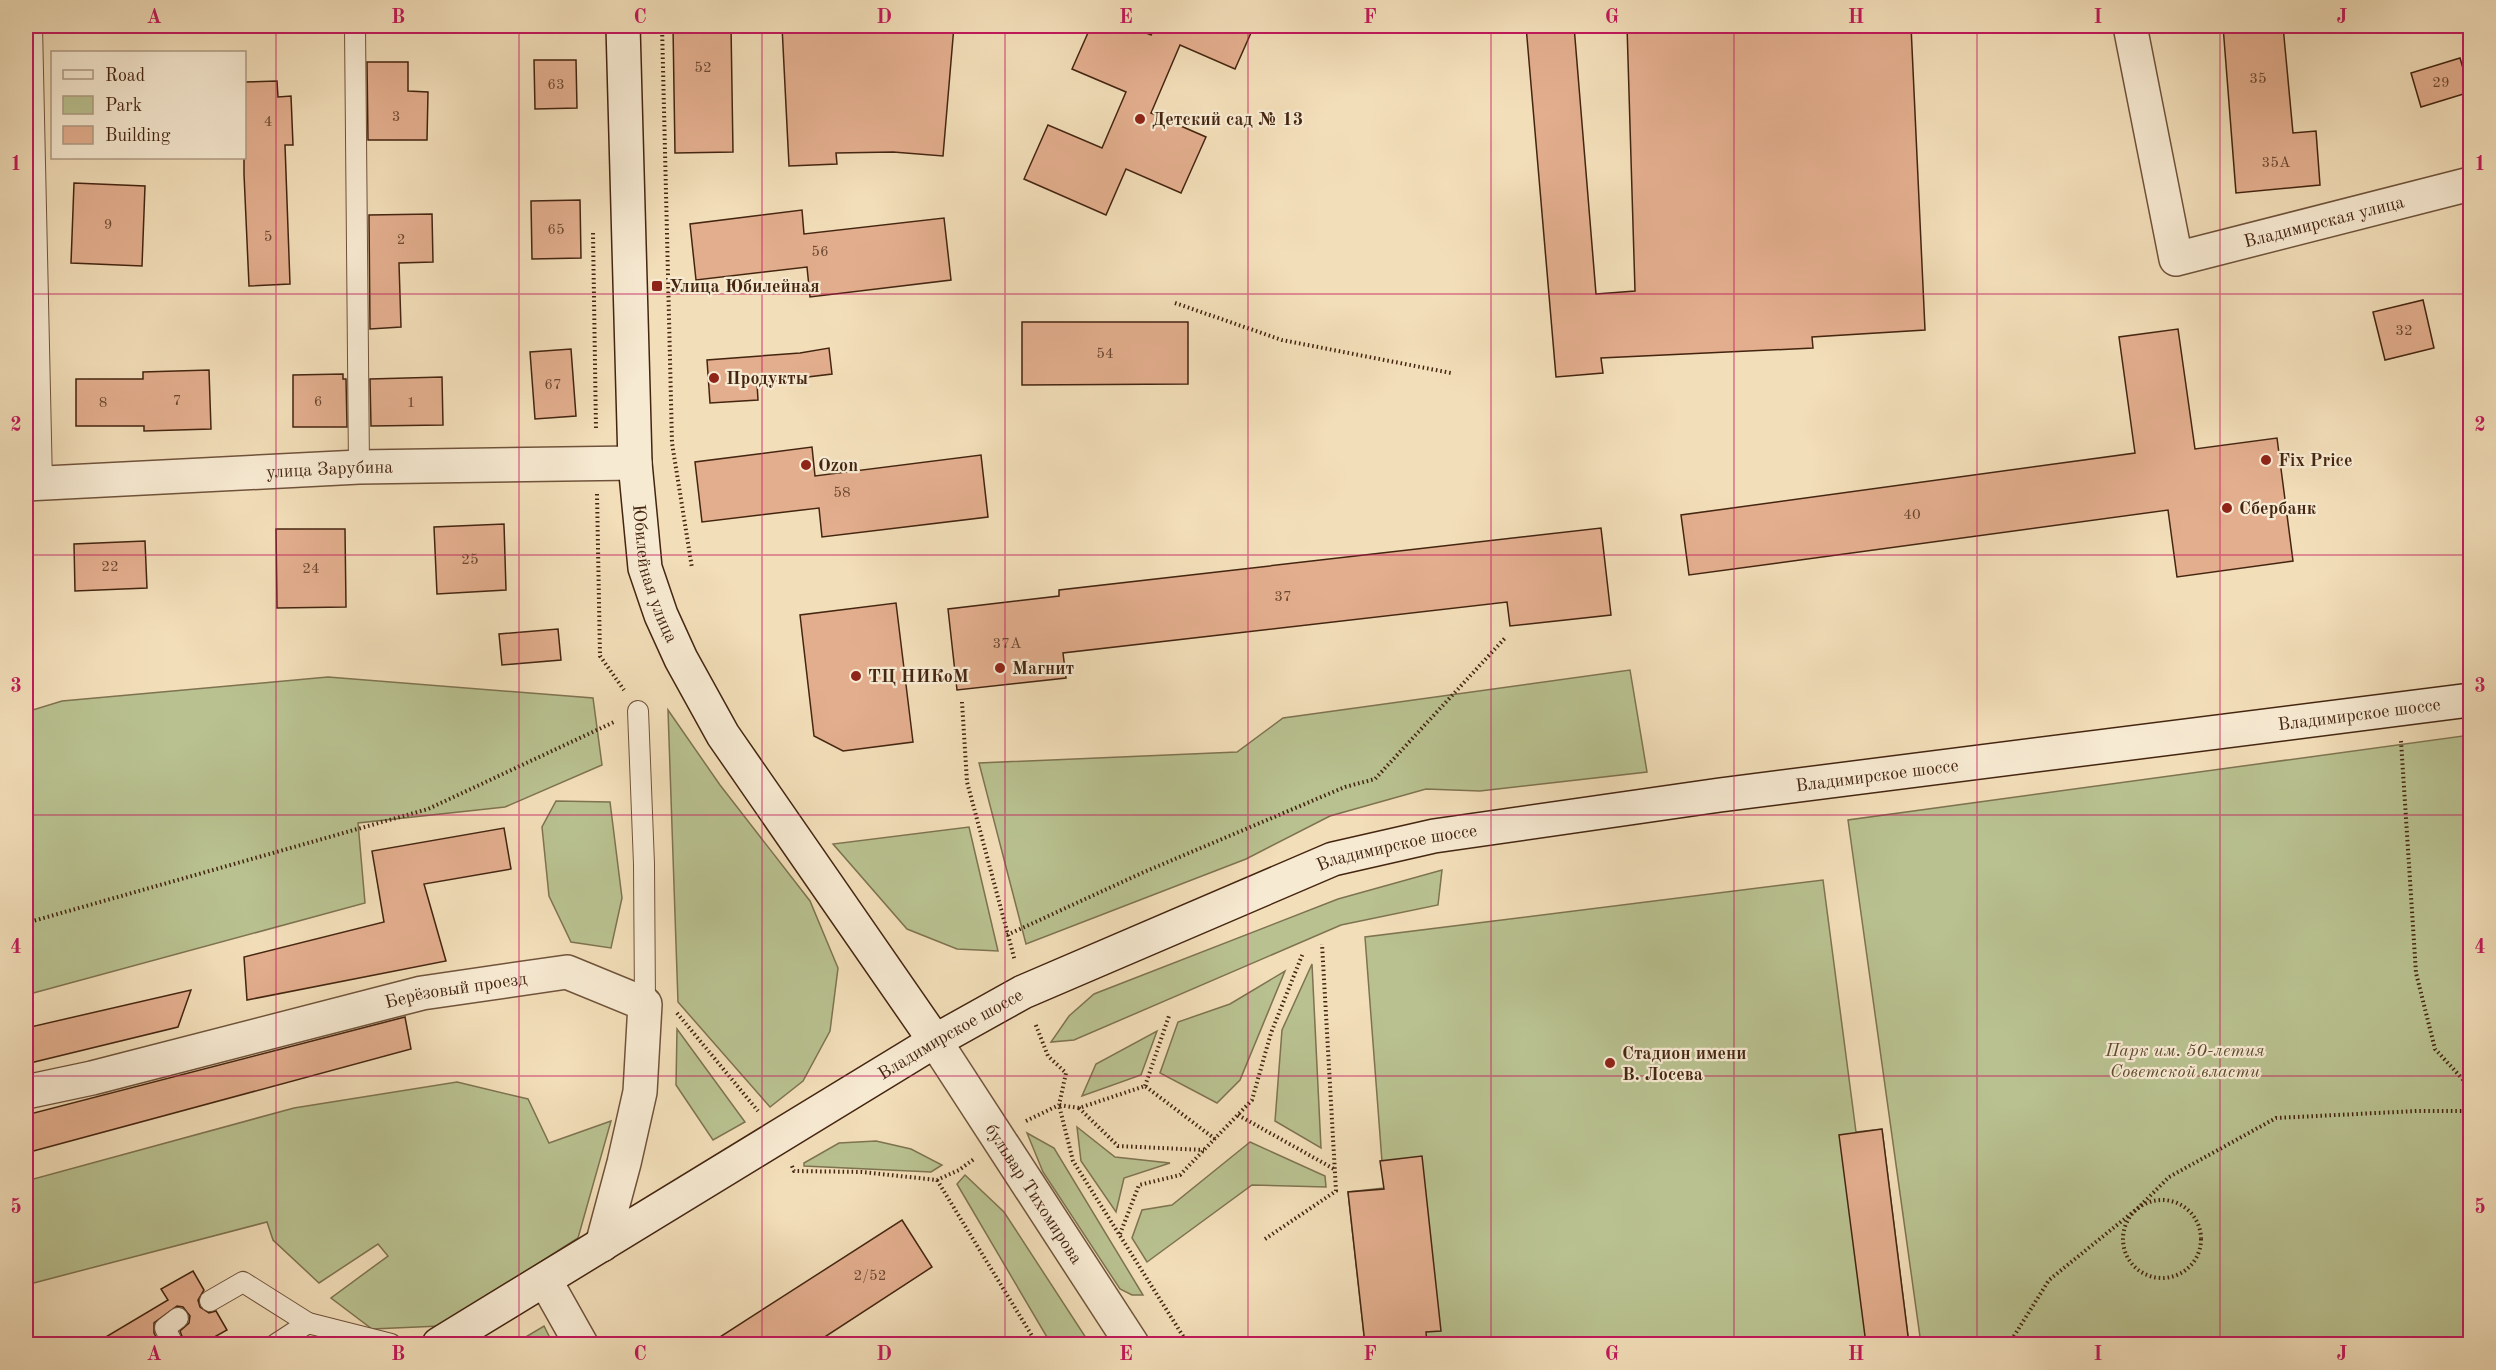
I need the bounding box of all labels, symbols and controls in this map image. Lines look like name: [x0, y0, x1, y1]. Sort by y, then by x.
text: A: [146, 8, 162, 28]
text: B: [391, 8, 405, 28]
text: C: [633, 8, 647, 28]
text: D: [876, 8, 892, 28]
text: E: [1119, 8, 1133, 28]
text: F: [1363, 8, 1377, 28]
text: G: [1605, 8, 1619, 28]
text: H: [1848, 8, 1864, 28]
text: I: [2094, 8, 2102, 28]
text: J: [2337, 8, 2348, 28]
legend: [51, 51, 246, 159]
house number: 52: [694, 61, 712, 76]
text: Road: [105, 67, 145, 85]
house number: 35: [2249, 72, 2267, 87]
house number: 29: [2432, 76, 2450, 91]
house number: 63: [547, 78, 565, 93]
text: Park: [105, 97, 142, 115]
house number: 3: [392, 110, 400, 125]
place label: Детский сад № 13: [1152, 111, 1303, 129]
marker: Детский сад № 13: [1133, 112, 1147, 126]
house number: 4: [264, 115, 272, 130]
text: Building: [105, 127, 171, 145]
text: 1: [10, 155, 22, 175]
text: 1: [2474, 155, 2486, 175]
house number: 35А: [2262, 156, 2291, 171]
street label: Владимирская улица: [2242, 193, 2406, 251]
house number: 9: [104, 218, 112, 233]
house number: 65: [547, 223, 565, 238]
house number: 5: [264, 230, 272, 245]
house number: 2: [397, 233, 405, 248]
house number: 56: [811, 245, 829, 260]
place label: Улица Юбилейная: [669, 278, 820, 296]
marker: Улица Юбилейная: [650, 279, 664, 293]
house number: 32: [2395, 324, 2413, 339]
house number: 54: [1096, 347, 1114, 362]
place label: Продукты: [726, 370, 808, 388]
marker: Продукты: [707, 371, 721, 385]
house number: 67: [544, 378, 562, 393]
house number: 7: [173, 394, 181, 409]
house number: 6: [314, 395, 322, 410]
house number: 8: [99, 396, 107, 411]
house number: 1: [407, 396, 415, 411]
text: 2: [10, 416, 22, 436]
text: 2: [2474, 416, 2486, 436]
place label: Fix Price: [2278, 452, 2352, 470]
marker: Fix Price: [2259, 453, 2273, 467]
place label: Ozon: [818, 457, 858, 475]
marker: Ozon: [799, 458, 813, 472]
street label: улица Зарубина: [266, 459, 393, 482]
house number: 58: [833, 486, 851, 501]
place label: Сбербанк: [2239, 500, 2317, 518]
marker: Сбербанк: [2220, 501, 2234, 515]
street label: Юбилейная улица: [629, 503, 680, 646]
house number: 40: [1903, 508, 1921, 523]
house number: 25: [461, 553, 479, 568]
house number: 22: [101, 560, 119, 575]
house number: 24: [302, 562, 320, 577]
house number: 37: [1274, 590, 1292, 605]
house number: 37А: [993, 637, 1022, 652]
place label: Магнит: [1012, 660, 1075, 678]
marker: Магнит: [993, 661, 1007, 675]
place label: ТЦ НИКоМ: [868, 668, 969, 686]
marker: ТЦ НИКоМ: [849, 669, 863, 683]
text: 3: [10, 677, 22, 697]
text: 3: [2474, 677, 2486, 697]
street label: Владимирское шоссе: [2277, 696, 2442, 734]
street label: Владимирское шоссе: [1795, 757, 1960, 795]
street label: Владимирское шоссе: [1314, 822, 1478, 875]
text: 4: [10, 938, 22, 958]
text: 4: [2474, 938, 2486, 958]
street label: Берёзовый проезд: [383, 970, 528, 1012]
street label: Владимирское шоссе: [875, 986, 1026, 1084]
park label: Парк им. 50-летия Советской власти: [2104, 1042, 2265, 1081]
place label: Стадион имени В. Лосева: [1622, 1045, 1746, 1084]
marker: Стадион имени В. Лосева: [1603, 1056, 1617, 1070]
street label: бульвар Тихомирова: [981, 1121, 1085, 1268]
text: 5: [10, 1197, 22, 1218]
text: 5: [2474, 1197, 2486, 1218]
house number: 2/52: [854, 1269, 886, 1284]
text: A: [146, 1345, 162, 1365]
text: B: [391, 1345, 405, 1365]
text: C: [633, 1345, 647, 1365]
text: D: [876, 1345, 892, 1365]
text: E: [1119, 1345, 1133, 1365]
text: F: [1363, 1345, 1377, 1365]
text: G: [1605, 1345, 1619, 1365]
text: H: [1848, 1345, 1864, 1365]
text: I: [2094, 1345, 2102, 1365]
text: J: [2337, 1345, 2348, 1365]

